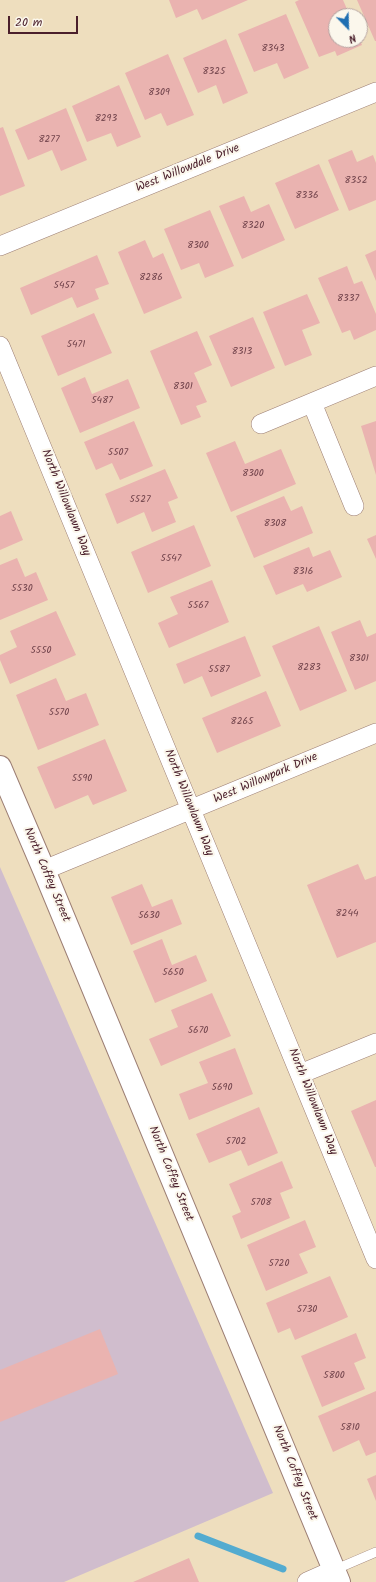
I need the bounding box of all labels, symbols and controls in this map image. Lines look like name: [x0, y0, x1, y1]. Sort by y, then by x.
scale bar: [10, 8, 80, 34]
north arrow: [328, 8, 368, 48]
text: 20 m: [15, 13, 42, 32]
text: N: [346, 28, 359, 48]
house number: 8343: [262, 43, 284, 55]
house number: 8325: [203, 66, 225, 78]
house number: 8309: [148, 87, 170, 99]
house number: 8293: [95, 113, 117, 125]
house number: 8277: [38, 134, 60, 146]
street label: West Willowdale Drive: [134, 142, 242, 196]
house number: 8352: [345, 175, 367, 187]
house number: 8336: [296, 190, 318, 202]
house number: 8320: [242, 220, 264, 232]
house number: 8300: [187, 240, 209, 252]
house number: 8286: [139, 272, 163, 284]
house number: 5457: [54, 280, 74, 292]
house number: 8337: [337, 293, 359, 305]
house number: 5471: [67, 339, 85, 351]
house number: 8313: [232, 346, 252, 358]
house number: 8301: [173, 381, 193, 393]
house number: 5487: [91, 395, 113, 407]
house number: 5507: [108, 447, 128, 459]
street label: North Willowlawn Way: [37, 448, 93, 558]
house number: 8300: [242, 468, 264, 480]
house number: 5527: [129, 494, 151, 506]
house number: 8308: [264, 518, 286, 530]
house number: 5547: [161, 553, 181, 565]
house number: 8316: [293, 566, 313, 578]
house number: 5530: [11, 583, 33, 595]
house number: 5567: [188, 600, 208, 612]
house number: 5550: [30, 645, 52, 657]
house number: 8301: [349, 653, 369, 665]
house number: 8283: [297, 662, 321, 674]
house number: 5587: [208, 664, 230, 676]
house number: 5570: [49, 707, 69, 719]
house number: 8265: [231, 716, 253, 728]
street label: North Willowlawn Way: [160, 748, 216, 858]
street label: West Willowpark Drive: [212, 751, 320, 807]
house number: 5590: [72, 773, 92, 785]
street label: North Coffey Street: [20, 826, 72, 924]
house number: 8244: [336, 908, 358, 920]
house number: 5630: [138, 910, 160, 922]
house number: 5650: [162, 967, 184, 979]
house number: 5670: [188, 1025, 208, 1037]
street label: North Willowlawn Way: [284, 1047, 340, 1157]
house number: 5690: [212, 1082, 232, 1094]
street label: North Coffey Street: [144, 1124, 196, 1224]
house number: 5702: [226, 1136, 246, 1148]
house number: 5708: [251, 1197, 271, 1209]
house number: 5720: [269, 1258, 289, 1270]
house number: 5730: [297, 1304, 317, 1316]
house number: 5800: [323, 1370, 345, 1382]
house number: 5810: [340, 1422, 360, 1434]
street label: North Coffey Street: [268, 1423, 320, 1523]

